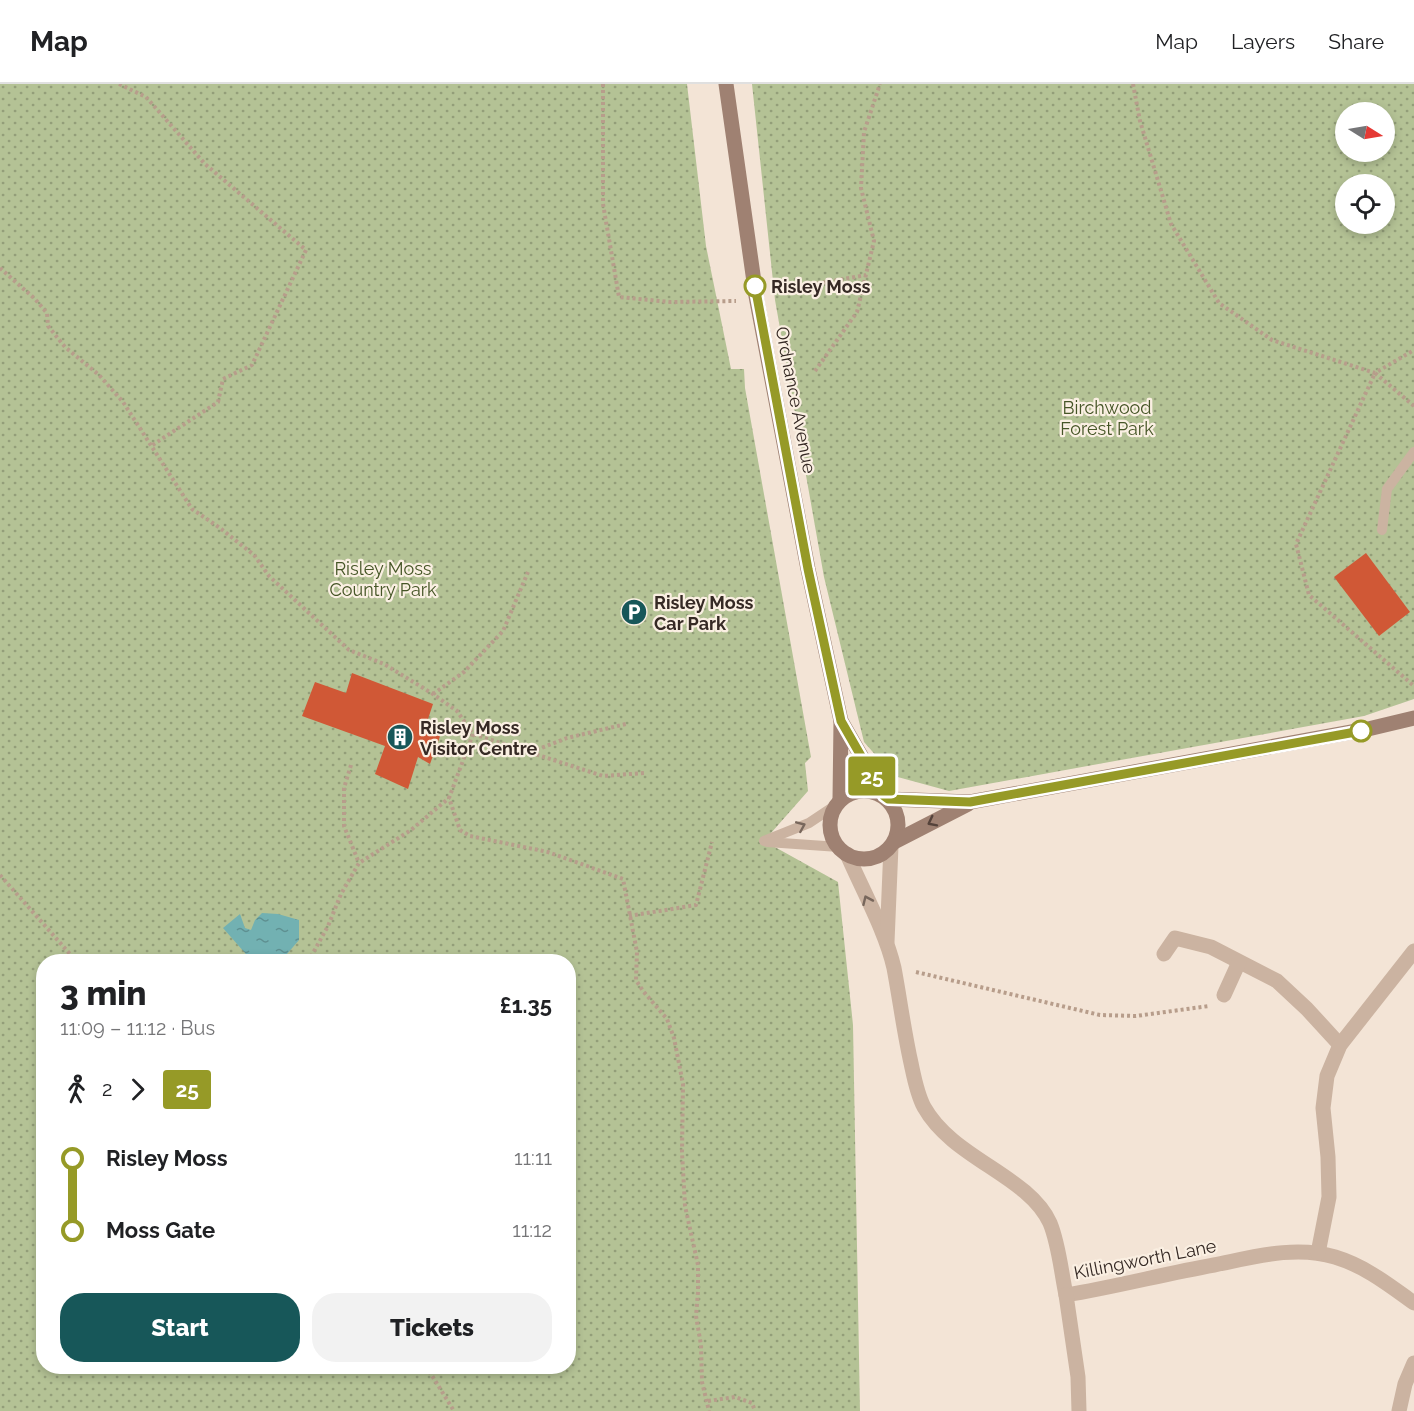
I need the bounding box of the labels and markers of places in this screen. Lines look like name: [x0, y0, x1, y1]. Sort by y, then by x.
marker: Risley Moss: [744, 275, 766, 297]
place label: Risley Moss: [771, 276, 871, 297]
place label: Risley Moss Car Park: [654, 592, 754, 634]
parking icon: Risley Moss Car Park: [619, 597, 649, 627]
place label: Risley Moss Visitor Centre: [420, 717, 538, 759]
unlabelled marker: [1350, 720, 1372, 742]
building icon: Risley Moss Visitor Centre: [385, 722, 415, 752]

